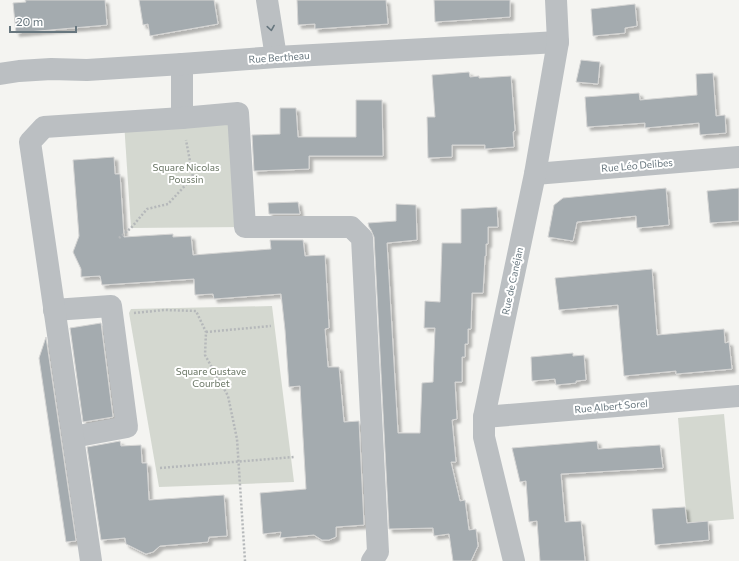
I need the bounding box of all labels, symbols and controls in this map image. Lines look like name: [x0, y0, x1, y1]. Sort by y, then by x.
scale bar: [10, 8, 76, 34]
text: 20 m: [16, 14, 43, 28]
one-way arrow: [266, 25, 275, 31]
street label: Rue Bertheau: [248, 49, 310, 65]
street label: Rue Léo Delibes: [601, 156, 674, 174]
park label: Square Nicolas Poussin: [153, 161, 220, 185]
street label: Rue de Canéjan: [499, 246, 525, 316]
park label: Square Gustave Courbet: [176, 365, 246, 389]
street label: Rue Albert Sorel: [574, 397, 648, 415]

